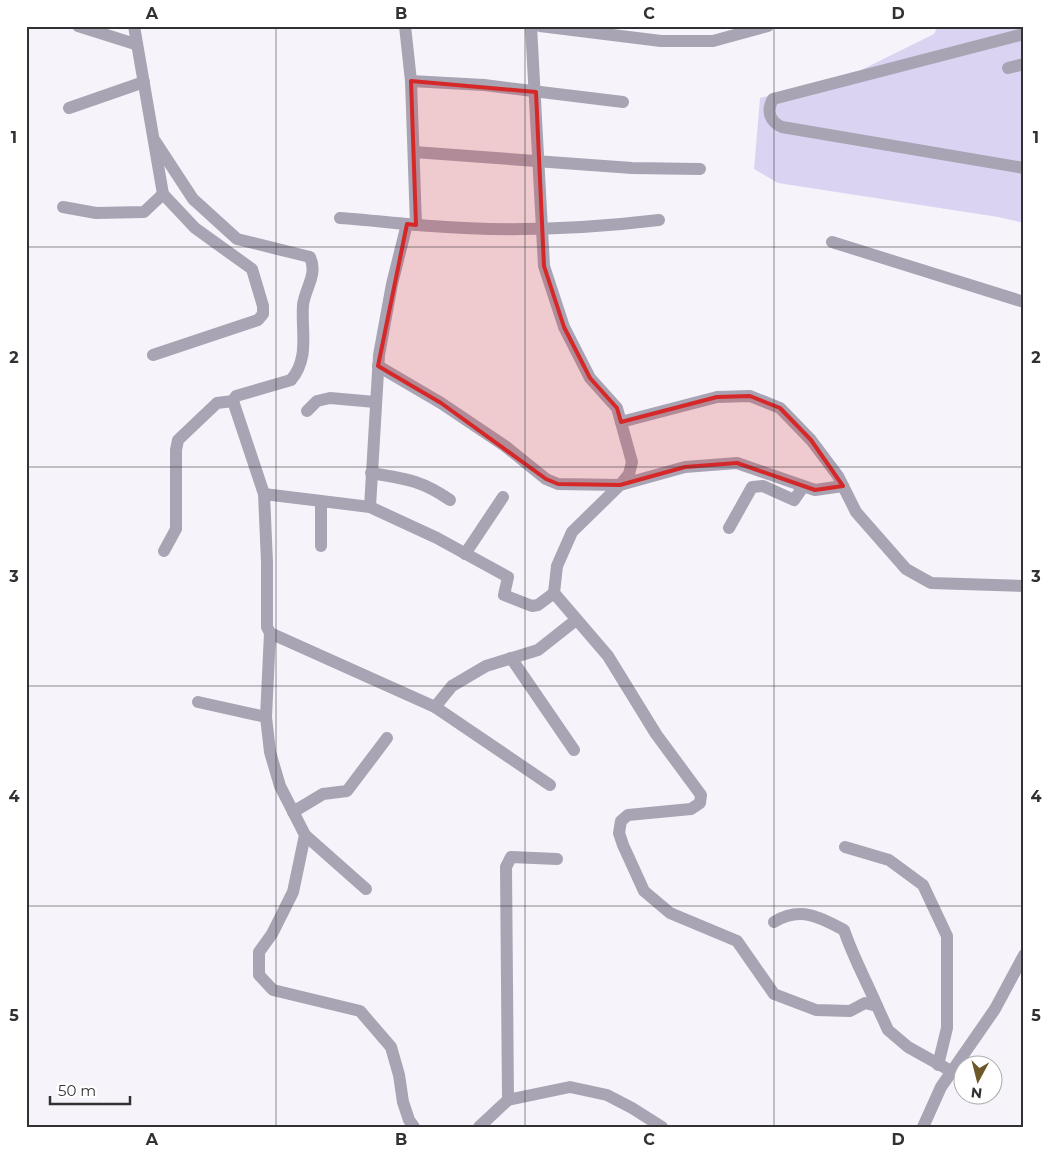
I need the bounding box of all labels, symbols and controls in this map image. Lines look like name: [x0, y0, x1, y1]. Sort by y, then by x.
text: A: [145, 4, 159, 23]
text: B: [395, 4, 407, 23]
text: C: [643, 4, 655, 23]
text: D: [891, 4, 905, 23]
text: 1: [11, 128, 17, 147]
text: 1: [1033, 128, 1039, 147]
text: 2: [9, 348, 19, 367]
text: 2: [1031, 348, 1041, 367]
text: 3: [8, 567, 19, 586]
text: 3: [1030, 567, 1041, 586]
text: 4: [8, 787, 20, 806]
text: 4: [1030, 787, 1042, 806]
text: 5: [9, 1006, 19, 1025]
text: 5: [1031, 1006, 1041, 1025]
north arrow: [952, 1056, 1002, 1106]
scale bar: [50, 1073, 130, 1105]
text: 50 m: [58, 1081, 96, 1100]
text: N: [970, 1083, 983, 1103]
text: A: [145, 1130, 159, 1149]
text: B: [395, 1130, 407, 1149]
text: C: [643, 1130, 655, 1149]
text: D: [891, 1130, 905, 1149]

